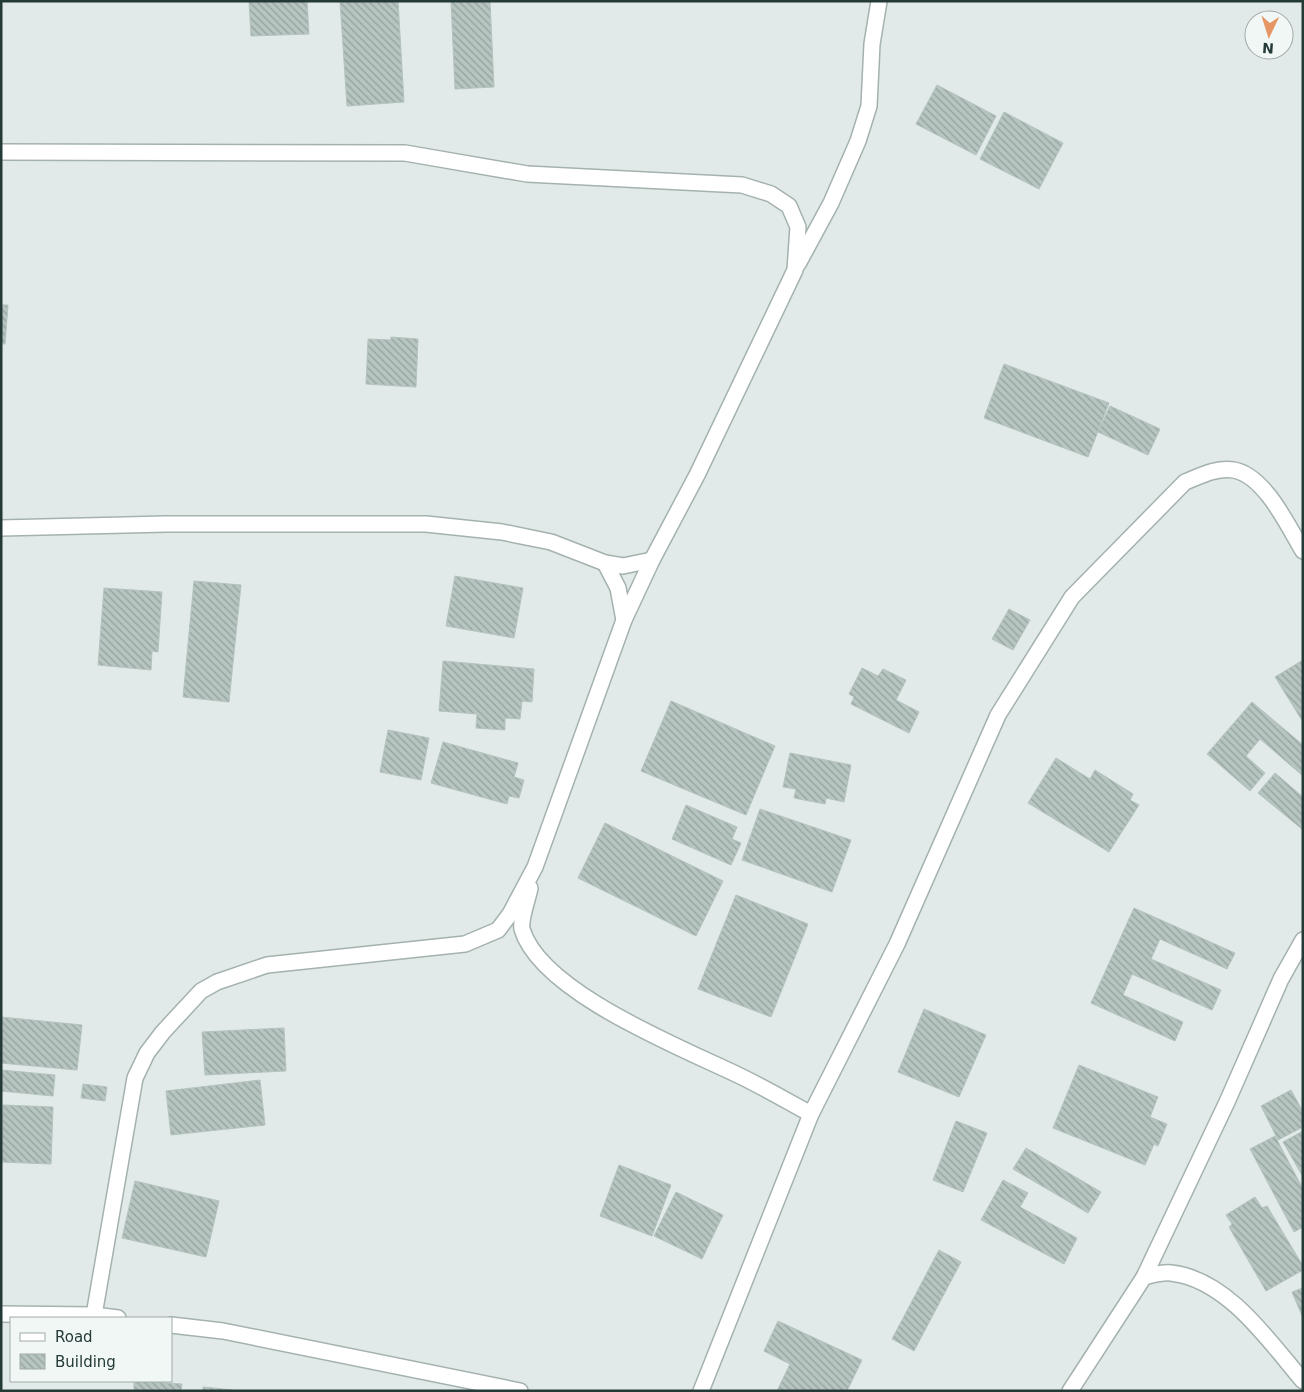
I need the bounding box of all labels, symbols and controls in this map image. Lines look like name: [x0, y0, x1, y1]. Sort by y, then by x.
north arrow: [1244, 10, 1294, 60]
text: N: [1262, 40, 1274, 56]
legend: [10, 1317, 172, 1382]
text: Road: [55, 1328, 93, 1346]
text: Building: [55, 1353, 116, 1371]

